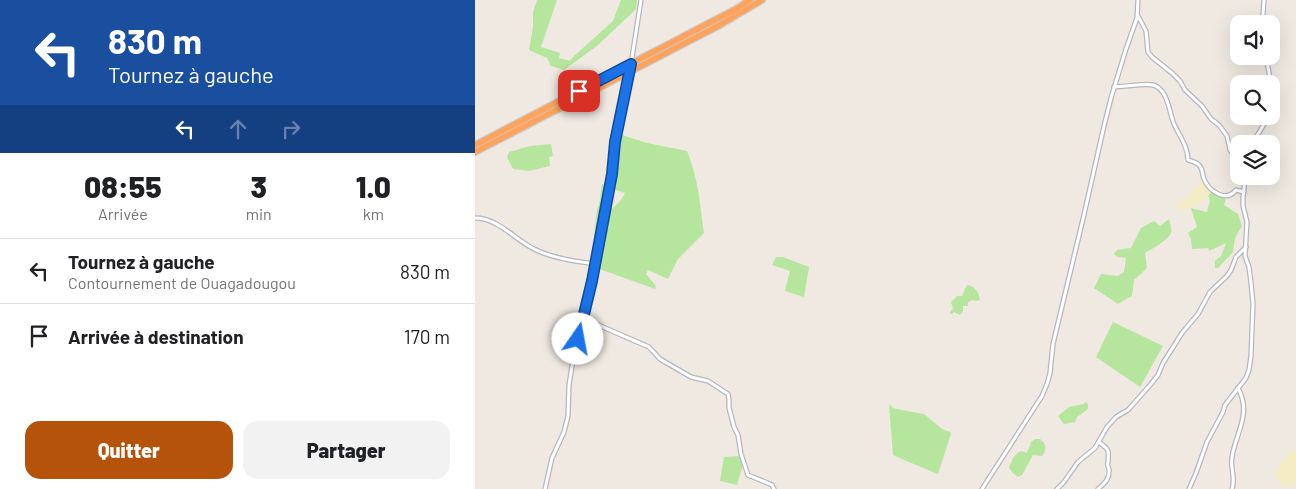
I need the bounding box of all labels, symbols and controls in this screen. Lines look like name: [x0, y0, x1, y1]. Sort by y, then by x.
map controls: [1230, 15, 1280, 185]
button: sound: [1230, 15, 1280, 65]
text: 830 m: [108, 19, 202, 61]
icon: left: [25, 20, 90, 85]
text: Tournez à gauche: [108, 61, 274, 87]
pin: [558, 70, 600, 112]
button: search: [1230, 75, 1280, 125]
icon: arrive: [565, 77, 593, 105]
icon: left: [171, 115, 199, 143]
icon: ahead: [224, 115, 252, 143]
icon: right: [277, 115, 305, 143]
button: layers: [1230, 135, 1280, 185]
text: 08:55: [84, 168, 162, 204]
text: 3: [251, 168, 267, 204]
text: 1.0: [356, 168, 391, 204]
text: Arrivée: [98, 204, 148, 223]
text: min: [246, 204, 272, 223]
text: km: [363, 204, 384, 223]
text: Tournez à gauche: [68, 250, 215, 273]
icon: left: [25, 257, 53, 285]
text: 830 m: [400, 260, 450, 283]
text: Contournement de Ouagadougou: [68, 273, 296, 292]
position arrow: [551, 312, 603, 364]
icon: arrive: [25, 322, 53, 350]
text: Arrivée à destination: [68, 325, 244, 348]
text: 170 m: [404, 325, 450, 348]
button: Quitter: [25, 421, 233, 479]
button: Partager: [243, 421, 450, 479]

